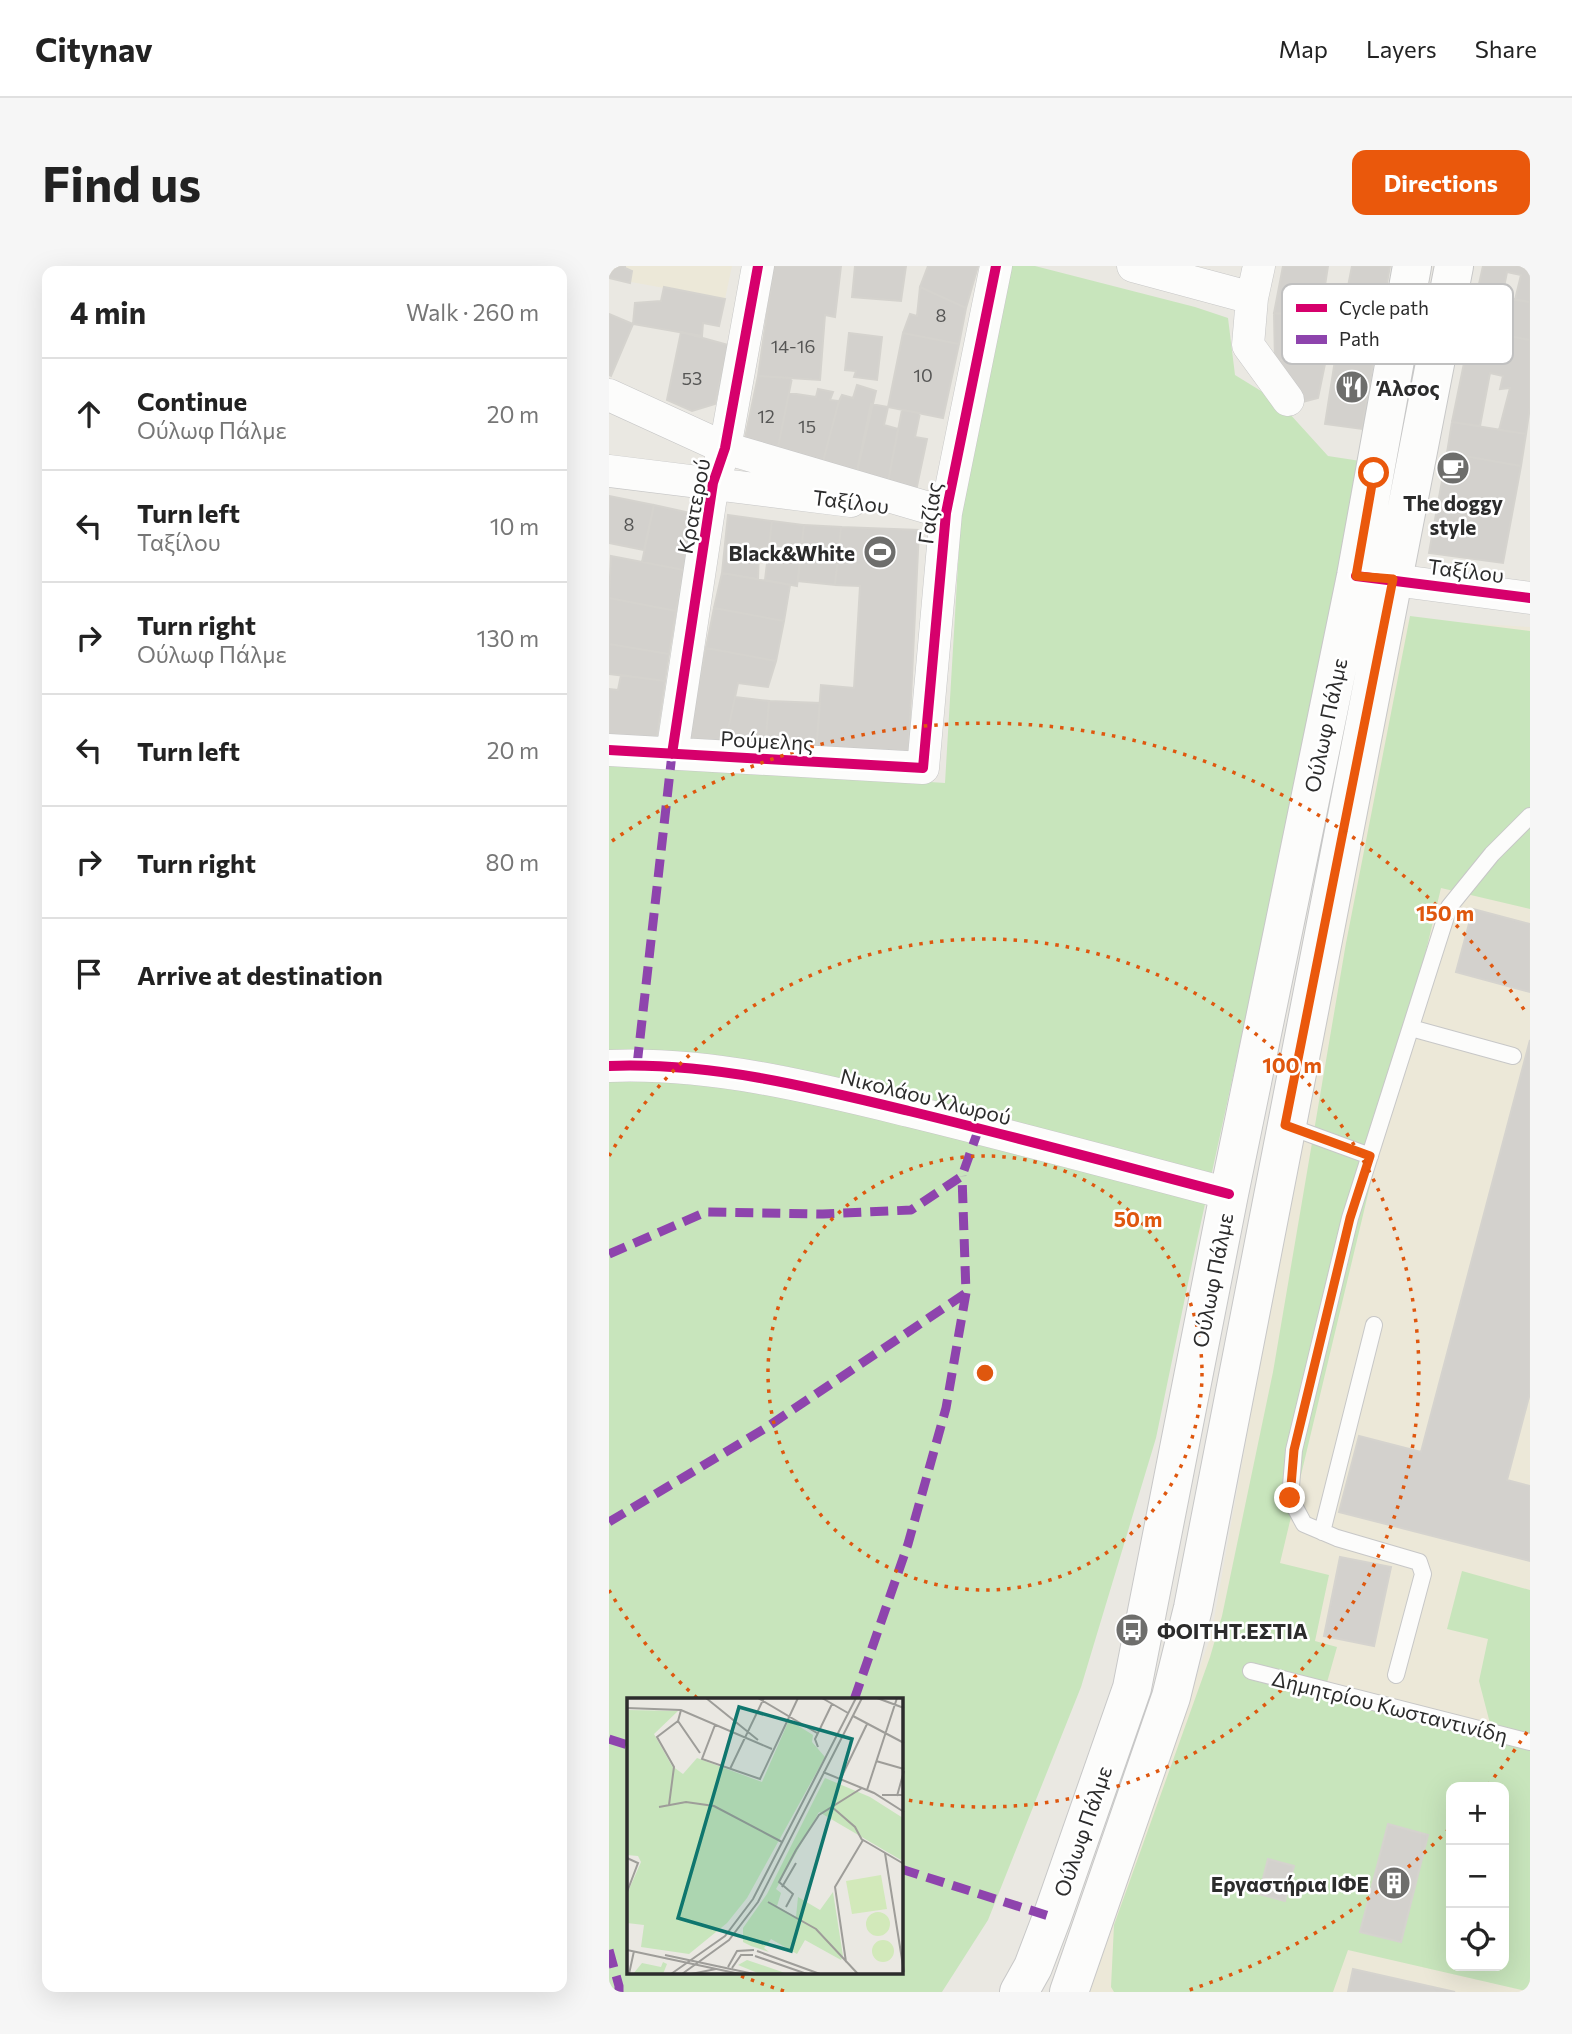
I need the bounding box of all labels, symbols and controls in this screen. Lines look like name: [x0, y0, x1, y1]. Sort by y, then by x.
text: Citynav: [35, 28, 153, 69]
text: Map: [1279, 34, 1328, 63]
text: Layers: [1366, 34, 1437, 63]
text: Share: [1475, 34, 1537, 63]
button: Directions: [1352, 150, 1530, 215]
text: Find us: [42, 152, 201, 212]
legend: [1282, 284, 1513, 364]
text: 4 min: [70, 293, 146, 330]
text: Cycle path: [1339, 296, 1429, 319]
text: Walk · 260 m: [406, 298, 539, 326]
house number: 8: [936, 304, 947, 326]
text: Path: [1339, 327, 1380, 350]
house number: 14-16: [771, 335, 815, 357]
house number: 10: [913, 364, 933, 386]
house number: 53: [682, 367, 702, 389]
restaurant icon: Άλσος: [1333, 368, 1371, 406]
place label: Άλσος: [1376, 375, 1440, 400]
text: Continue: [137, 385, 247, 416]
icon: ahead: [70, 395, 108, 433]
text: 20 m: [487, 400, 539, 428]
house number: 12: [757, 405, 775, 427]
house number: 15: [798, 415, 816, 437]
text: Ούλωφ Πάλμε: [137, 416, 287, 444]
cafe icon: The doggy style: [1434, 449, 1472, 487]
street label: Κρατερού: [672, 456, 714, 556]
route start: [1358, 457, 1389, 488]
street label: Γαζίας: [912, 480, 946, 546]
street label: Ταξίλου: [812, 484, 890, 518]
place label: The doggy style: [1403, 490, 1504, 539]
text: Turn left: [137, 497, 240, 528]
icon: left: [70, 507, 108, 545]
text: 10 m: [490, 512, 539, 540]
house number: 8: [624, 513, 635, 535]
text: Ταξίλου: [137, 528, 221, 556]
sports icon: Black&White: [861, 533, 899, 571]
place label: Black&White: [729, 540, 855, 565]
street label: Ταξίλου: [1427, 553, 1505, 587]
text: Turn right: [137, 609, 256, 640]
icon: right: [70, 619, 108, 657]
text: 130 m: [477, 624, 539, 652]
text: Ούλωφ Πάλμε: [137, 640, 287, 668]
street label: Ούλωφ Πάλμε: [1299, 655, 1351, 795]
street label: Ρούμελης: [720, 725, 814, 755]
icon: left: [70, 731, 108, 769]
text: Turn left: [137, 735, 240, 766]
text: 20 m: [487, 736, 539, 764]
icon: right: [70, 843, 108, 881]
text: Turn right: [137, 847, 256, 878]
text: 80 m: [486, 848, 539, 876]
text: 150 m: [1416, 900, 1474, 925]
icon: arrive: [70, 955, 108, 993]
text: Arrive at destination: [137, 959, 383, 990]
text: 100 m: [1262, 1052, 1322, 1077]
street label: Νικολάου Χλωρού: [838, 1063, 1014, 1129]
text: 50 m: [1114, 1206, 1162, 1231]
street label: Ούλωφ Πάλμε: [1187, 1210, 1237, 1350]
centre of rings: [973, 1361, 997, 1385]
route end: [1274, 1482, 1305, 1513]
bus stop icon: ΦΟΙΤΗΤ.ΕΣΤΙΑ: [1113, 1611, 1151, 1649]
place label: ΦΟΙΤΗΤ.ΕΣΤΙΑ: [1157, 1618, 1308, 1643]
street label: Δημητρίου Κωσταντινίδη: [1269, 1665, 1511, 1747]
inset map: [627, 1698, 903, 1974]
street label: Ούλωφ Πάλμε: [1048, 1762, 1116, 1900]
map controls: [1446, 1782, 1509, 1971]
button: +: [1446, 1782, 1509, 1845]
button: −: [1446, 1845, 1509, 1908]
building icon: Εργαστήρια ΙΦΕ: [1375, 1864, 1413, 1902]
place label: Εργαστήρια ΙΦΕ: [1211, 1871, 1369, 1896]
button: locate: [1446, 1908, 1509, 1971]

